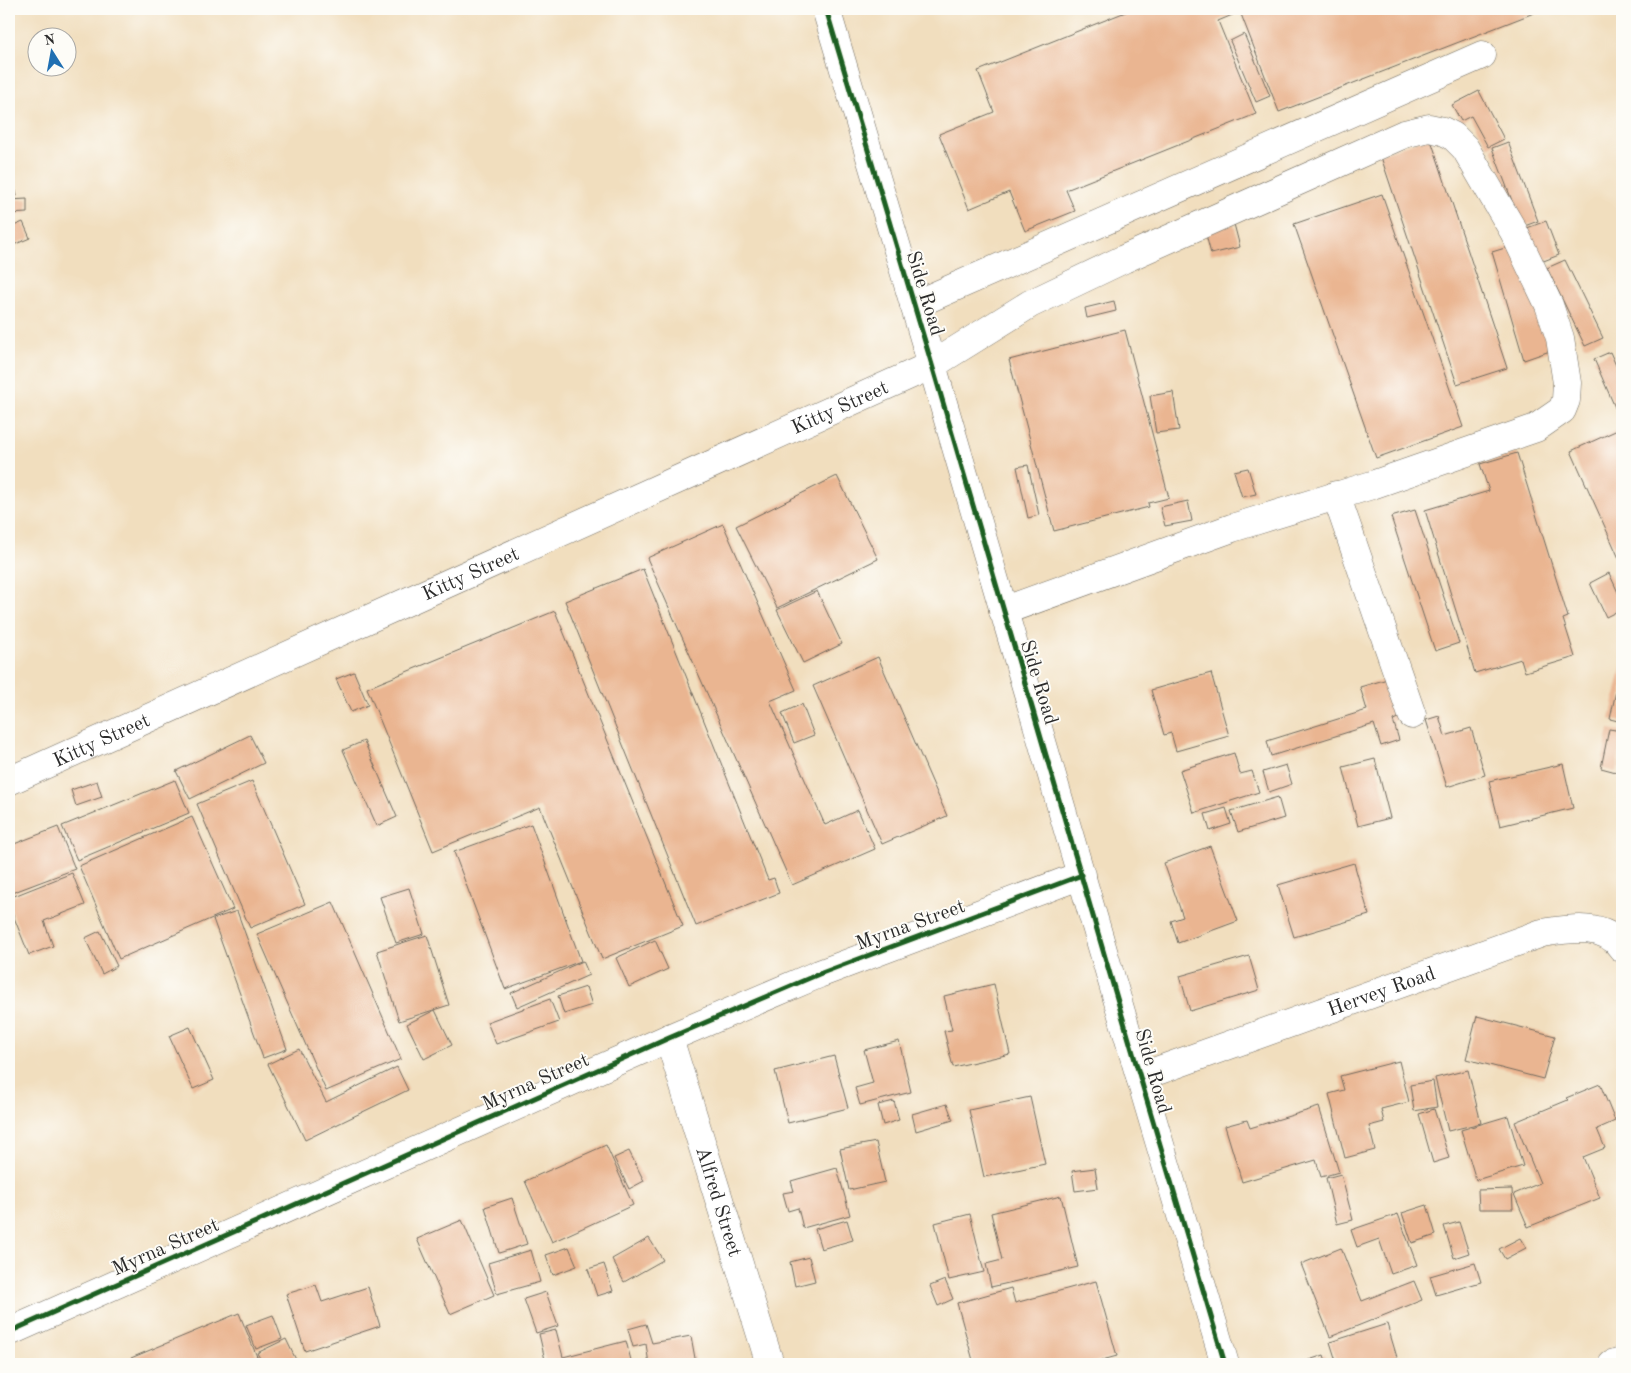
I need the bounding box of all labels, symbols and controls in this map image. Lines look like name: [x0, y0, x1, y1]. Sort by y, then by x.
north arrow: [28, 28, 78, 78]
text: N: [43, 32, 57, 48]
street label: Side Road: [902, 249, 946, 338]
street label: Kitty Street: [789, 378, 892, 439]
street label: Kitty Street: [420, 544, 523, 605]
street label: Side Road: [1016, 638, 1060, 727]
street label: Kitty Street: [50, 711, 153, 772]
street label: Myrna Street: [853, 897, 968, 955]
street label: Hervey Road: [1325, 964, 1438, 1021]
street label: Side Road: [1130, 1027, 1174, 1116]
street label: Myrna Street: [479, 1050, 592, 1115]
street label: Alfred Street: [691, 1145, 744, 1259]
street label: Myrna Street: [109, 1215, 222, 1280]

